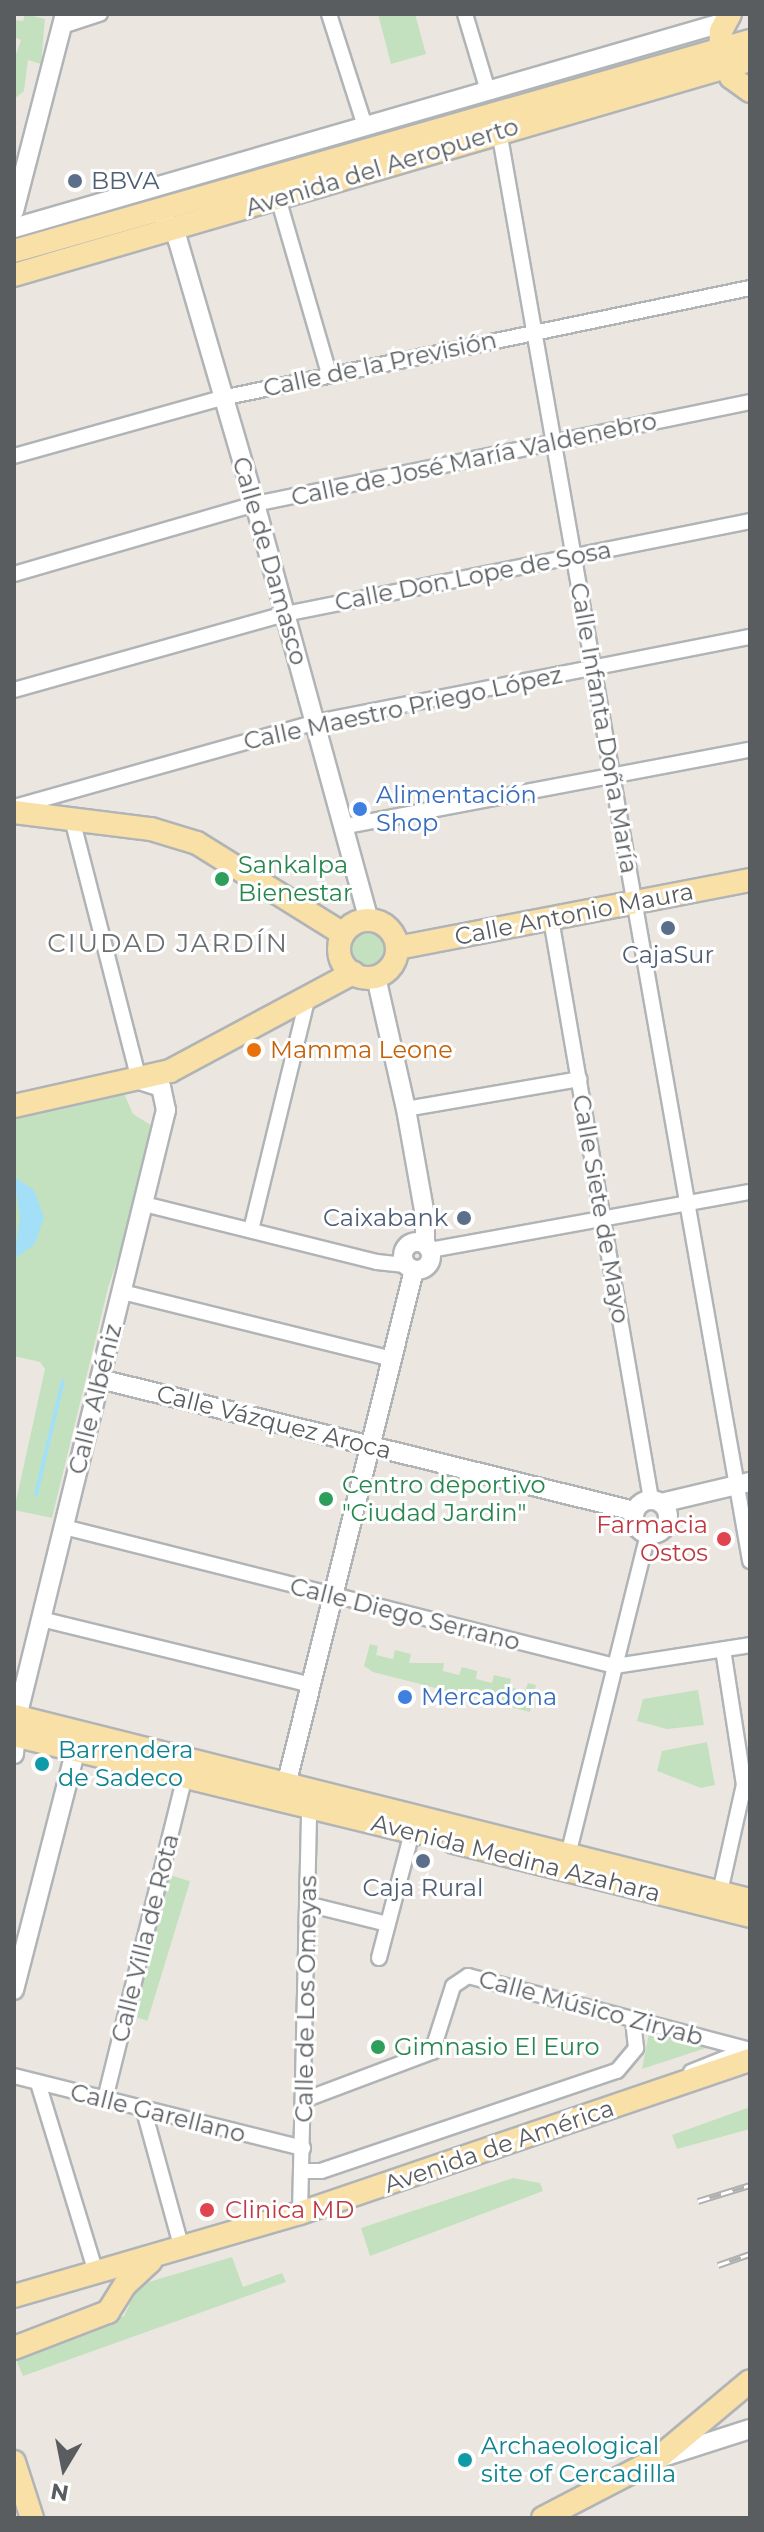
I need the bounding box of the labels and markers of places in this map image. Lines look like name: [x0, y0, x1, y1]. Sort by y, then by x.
place label: BBVA: [91, 167, 159, 195]
marker: BBVA: [66, 172, 84, 190]
place label: Alimentación Shop: [376, 781, 537, 837]
marker: Alimentación Shop: [351, 800, 369, 818]
place label: Sankalpa Bienestar: [238, 851, 353, 907]
marker: Sankalpa Bienestar: [213, 870, 231, 888]
marker: CajaSur: [659, 919, 677, 937]
place label: CajaSur: [622, 941, 714, 969]
place label: Mamma Leone: [270, 1036, 453, 1064]
marker: Mamma Leone: [245, 1041, 263, 1059]
place label: Caixabank: [323, 1204, 448, 1232]
marker: Caixabank: [455, 1209, 473, 1227]
place label: Centro deportivo "Ciudad Jardin": [342, 1471, 546, 1527]
marker: Centro deportivo "Ciudad Jardin": [317, 1490, 335, 1508]
place label: Farmacia Ostos: [596, 1511, 708, 1567]
marker: Farmacia Ostos: [715, 1530, 733, 1548]
place label: Mercadona: [421, 1683, 557, 1711]
marker: Mercadona: [396, 1688, 414, 1706]
place label: Barrendera de Sadeco: [58, 1736, 193, 1792]
marker: Barrendera de Sadeco: [33, 1755, 51, 1773]
marker: Caja Rural: [414, 1852, 432, 1870]
place label: Caja Rural: [363, 1874, 483, 1902]
place label: Gimnasio El Euro: [394, 2033, 600, 2061]
marker: Gimnasio El Euro: [369, 2038, 387, 2056]
place label: Clinica MD: [225, 2196, 354, 2224]
marker: Clinica MD: [196, 2199, 218, 2221]
place label: Archaeological site of Cercadilla: [481, 2432, 676, 2488]
marker: Archaeological site of Cercadilla: [456, 2451, 474, 2469]

